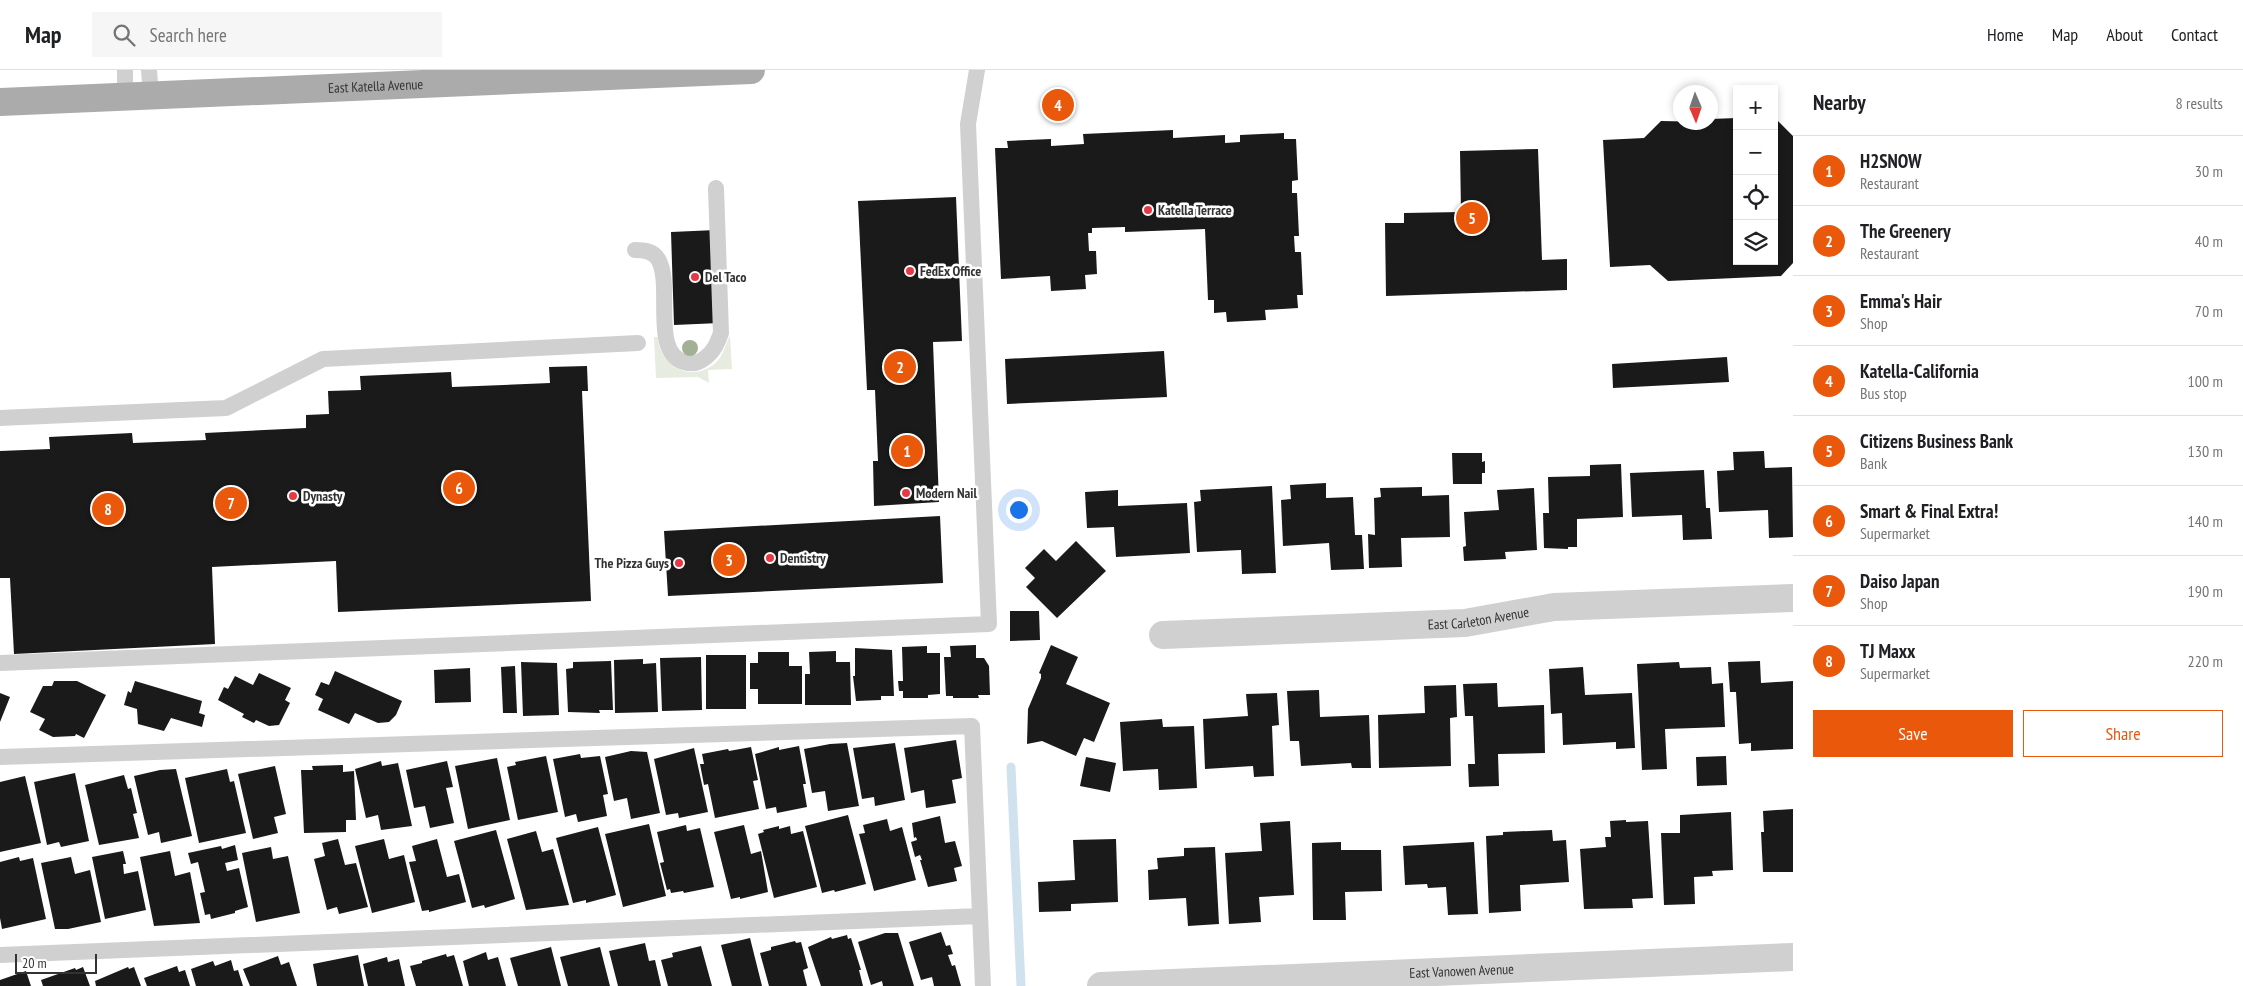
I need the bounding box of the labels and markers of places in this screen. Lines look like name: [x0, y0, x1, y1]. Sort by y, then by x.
pin: 4: [1042, 86, 1074, 124]
pin: 5: [1456, 199, 1488, 237]
place label: Katella Terrace: [1158, 201, 1232, 219]
marker: Katella Terrace: [1142, 204, 1154, 216]
place label: FedEx Office: [920, 262, 981, 280]
marker: FedEx Office: [904, 265, 916, 277]
place label: Del Taco: [705, 268, 747, 286]
marker: Del Taco: [689, 271, 701, 283]
pin: 2: [884, 348, 916, 386]
pin: 1: [891, 432, 923, 470]
pin: 6: [443, 469, 475, 507]
pin: 7: [215, 484, 247, 522]
place label: Modern Nail: [916, 484, 977, 502]
place label: Dynasty: [303, 487, 343, 505]
marker: Modern Nail: [900, 487, 912, 499]
pin: 8: [92, 490, 124, 528]
marker: Dynasty: [287, 490, 299, 502]
pin: 3: [713, 541, 745, 579]
place label: Dentistry: [780, 549, 826, 567]
marker: Dentistry: [764, 552, 776, 564]
place label: The Pizza Guys: [594, 554, 669, 572]
marker: The Pizza Guys: [673, 557, 685, 569]

